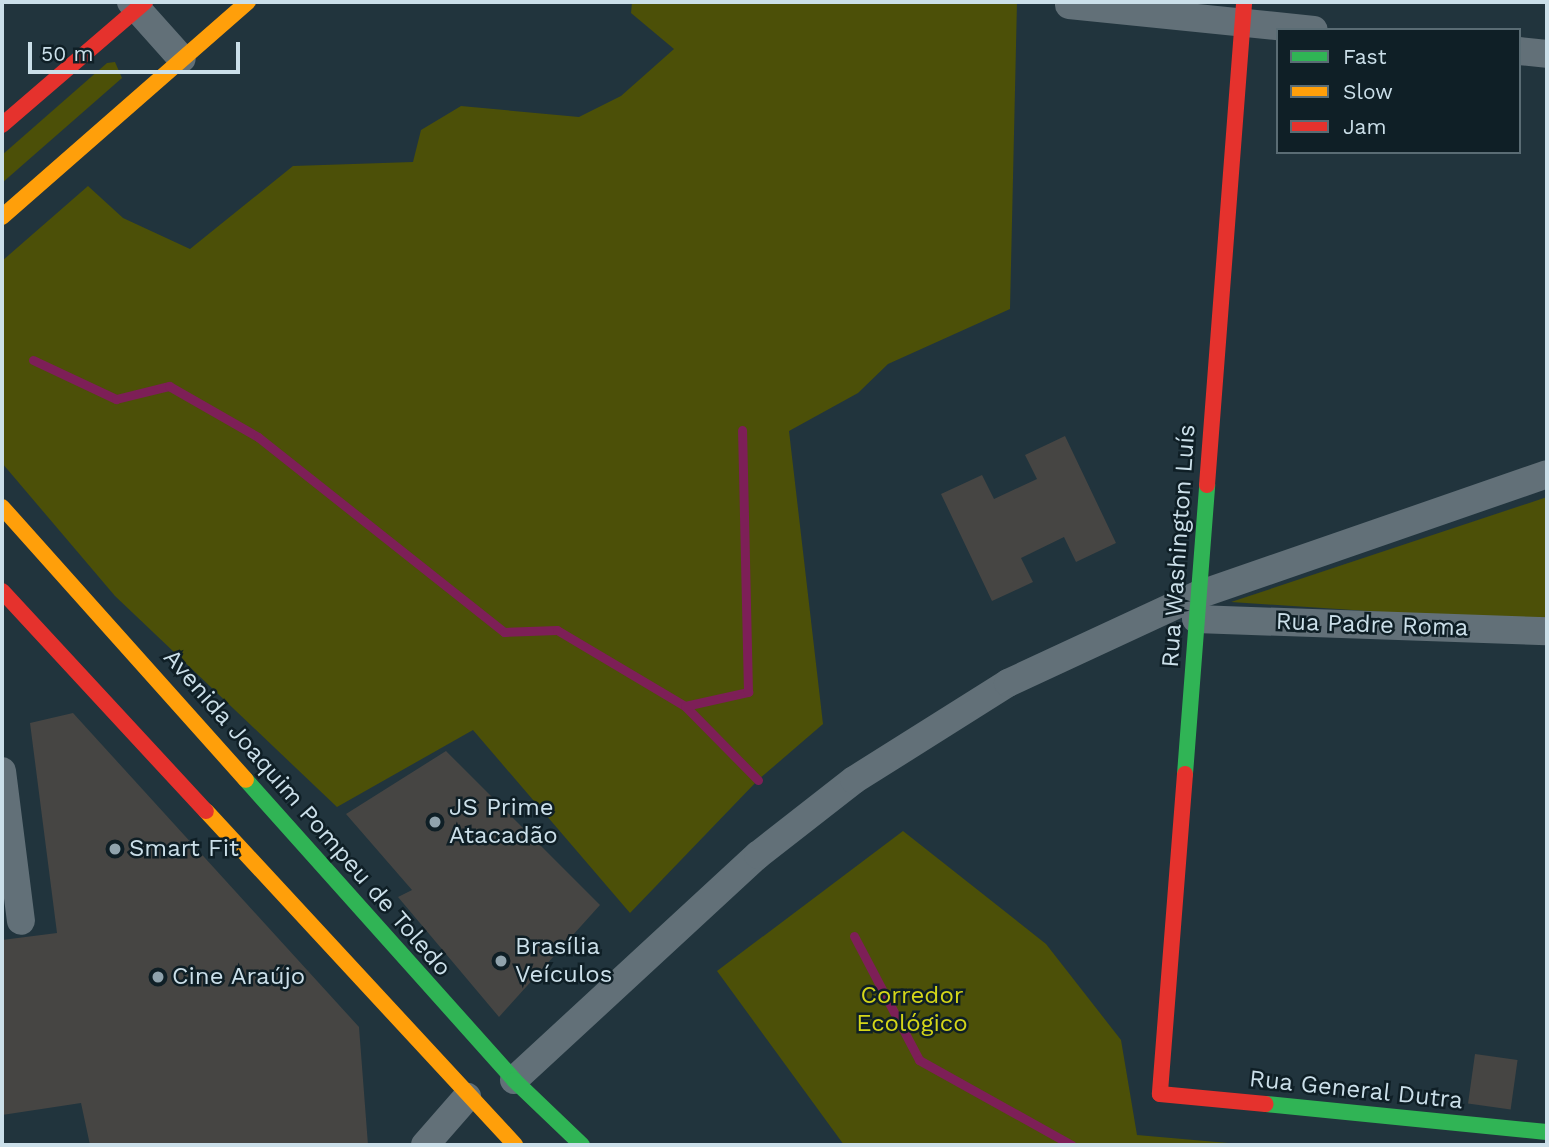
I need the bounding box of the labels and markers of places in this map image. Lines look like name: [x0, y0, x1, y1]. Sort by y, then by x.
place label: JS Prime Atacadão: [449, 794, 558, 850]
marker: JS Prime Atacadão: [427, 814, 443, 830]
place label: Smart Fit: [129, 835, 239, 863]
marker: Smart Fit: [107, 841, 123, 857]
place label: Brasília Veículos: [515, 933, 612, 989]
marker: Brasília Veículos: [493, 953, 509, 969]
place label: Cine Araújo: [172, 963, 306, 991]
marker: Cine Araújo: [150, 969, 166, 985]

